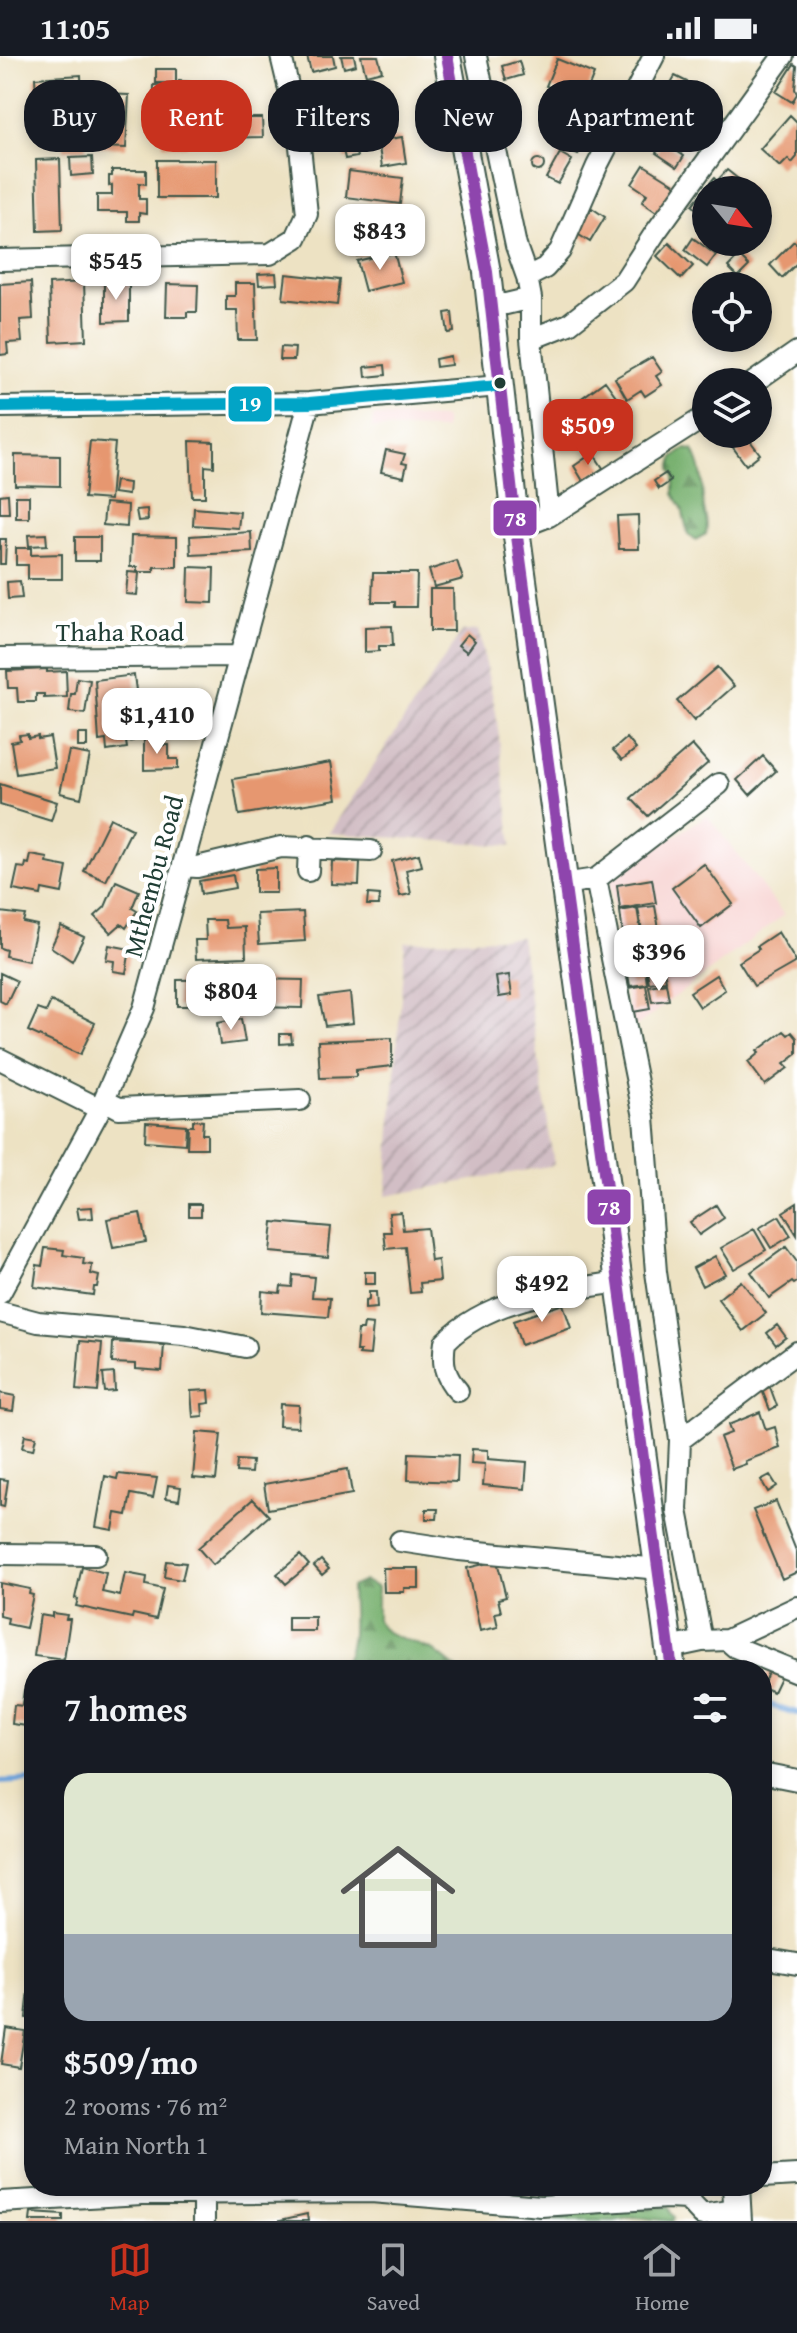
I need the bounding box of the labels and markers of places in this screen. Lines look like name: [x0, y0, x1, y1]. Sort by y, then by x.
pin: $843: [333, 204, 427, 272]
pin: $545: [69, 234, 163, 302]
unlabelled marker: [492, 375, 508, 391]
pin: $509: [541, 399, 635, 467]
pin: $1,410: [92, 688, 222, 756]
pin: $396: [612, 925, 706, 993]
pin: $804: [184, 964, 278, 1032]
pin: $492: [495, 1256, 589, 1324]

